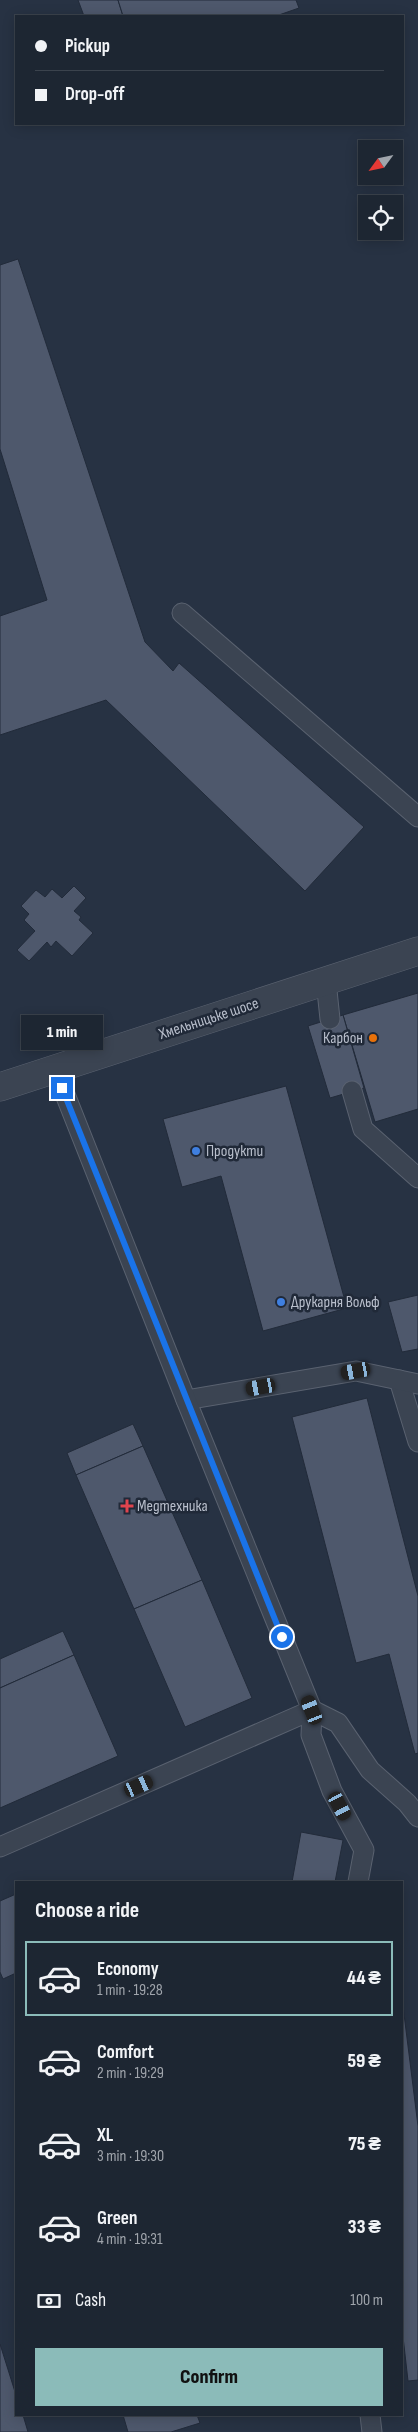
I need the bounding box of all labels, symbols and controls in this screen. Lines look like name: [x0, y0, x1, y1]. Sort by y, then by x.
text: Pickup: [65, 35, 110, 58]
text: Drop-off: [65, 83, 125, 106]
north arrow: [358, 140, 402, 185]
map controls: [358, 140, 403, 240]
button: locate: [358, 195, 403, 240]
street label: Хмельницьке шосе: [156, 994, 261, 1044]
callout: 1 min: [21, 1016, 103, 1050]
text: 1 min: [47, 1023, 77, 1042]
place label: Карбон: [323, 1029, 363, 1048]
marker: Карбон: [367, 1032, 379, 1044]
route end: [51, 1077, 73, 1099]
place label: Продукти: [206, 1142, 263, 1161]
marker: Продукти: [190, 1145, 202, 1157]
place label: Друкарня Вольф: [291, 1293, 380, 1312]
marker: Друкарня Вольф: [275, 1296, 287, 1308]
car: [339, 1361, 372, 1381]
car: [244, 1377, 277, 1397]
place label: Медтехника: [137, 1497, 208, 1516]
marker: Медтехника: [121, 1500, 133, 1512]
route start: [271, 1626, 293, 1648]
car: [299, 1693, 324, 1727]
car: [122, 1773, 155, 1799]
car: [326, 1789, 353, 1823]
text: Choose a ride: [35, 1897, 139, 1924]
icon: car: [37, 1956, 82, 2001]
text: Economy: [97, 1958, 159, 1981]
text: 44 ₴: [347, 1967, 381, 1990]
text: 1 min · 19:28: [97, 1981, 163, 2000]
icon: car: [37, 2039, 82, 2084]
text: Comfort: [97, 2041, 154, 2064]
text: 59 ₴: [347, 2050, 381, 2073]
text: 2 min · 19:29: [97, 2064, 164, 2083]
icon: car: [37, 2122, 82, 2167]
text: XL: [97, 2124, 113, 2147]
text: 75 ₴: [348, 2133, 381, 2156]
text: 3 min · 19:30: [97, 2147, 164, 2166]
icon: car: [37, 2205, 82, 2250]
text: Green: [97, 2207, 137, 2230]
text: 33 ₴: [348, 2216, 381, 2239]
text: 4 min · 19:31: [97, 2230, 163, 2249]
icon: cash: [35, 2287, 63, 2315]
text: Cash: [75, 2289, 106, 2312]
text: 100 m: [350, 2291, 383, 2310]
button: Confirm: [35, 2348, 383, 2406]

